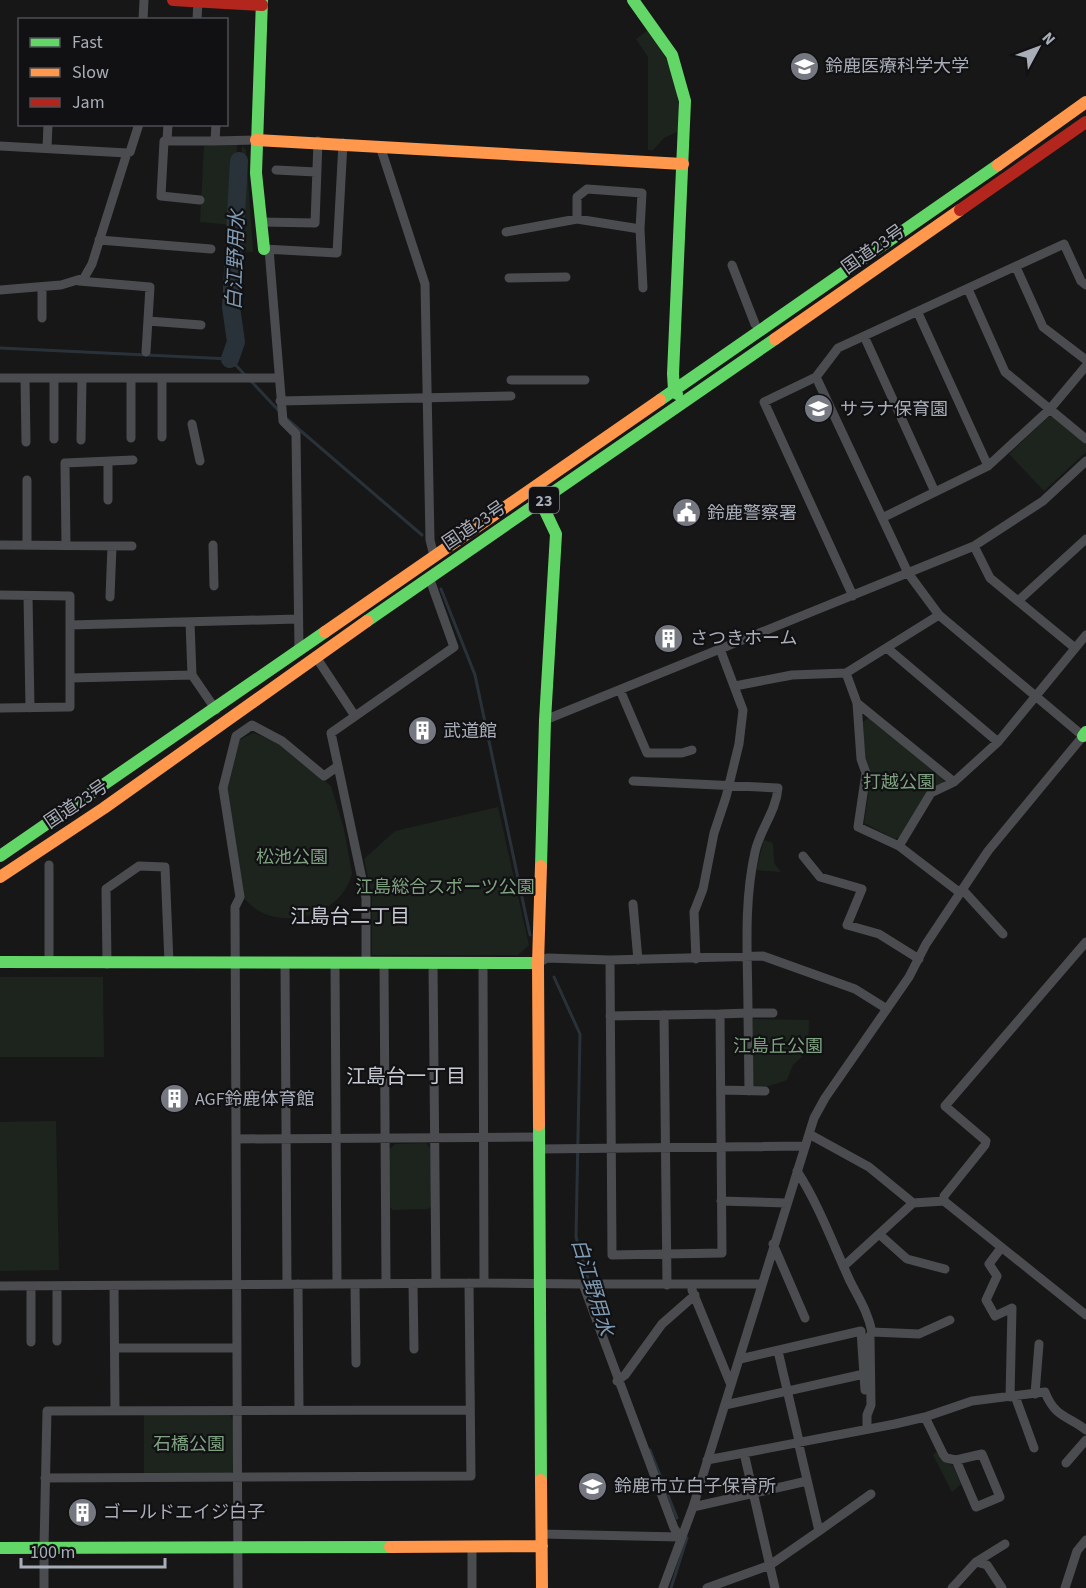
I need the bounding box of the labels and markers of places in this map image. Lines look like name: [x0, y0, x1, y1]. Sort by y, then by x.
school or university icon: 鈴鹿医療科学大学: [788, 50, 820, 82]
place label: 鈴鹿医療科学大学: [825, 54, 969, 79]
school or university icon: サラナ保育園: [803, 393, 835, 425]
place label: サラナ保育園: [840, 397, 948, 422]
public building icon: 鈴鹿警察署: [670, 497, 702, 529]
place label: 鈴鹿警察署: [707, 501, 797, 526]
building icon: さつきホーム: [653, 622, 685, 654]
place label: さつきホーム: [690, 626, 797, 651]
building icon: 武道館: [406, 715, 438, 747]
place label: 武道館: [443, 719, 497, 744]
building icon: AGF鈴鹿体育館: [158, 1083, 190, 1115]
place label: AGF鈴鹿体育館: [195, 1087, 315, 1112]
school or university icon: 鈴鹿市立白子保育所: [577, 1470, 609, 1502]
place label: 鈴鹿市立白子保育所: [614, 1474, 776, 1499]
building icon: ゴールドエイジ白子: [66, 1496, 98, 1528]
place label: ゴールドエイジ白子: [103, 1500, 265, 1525]

